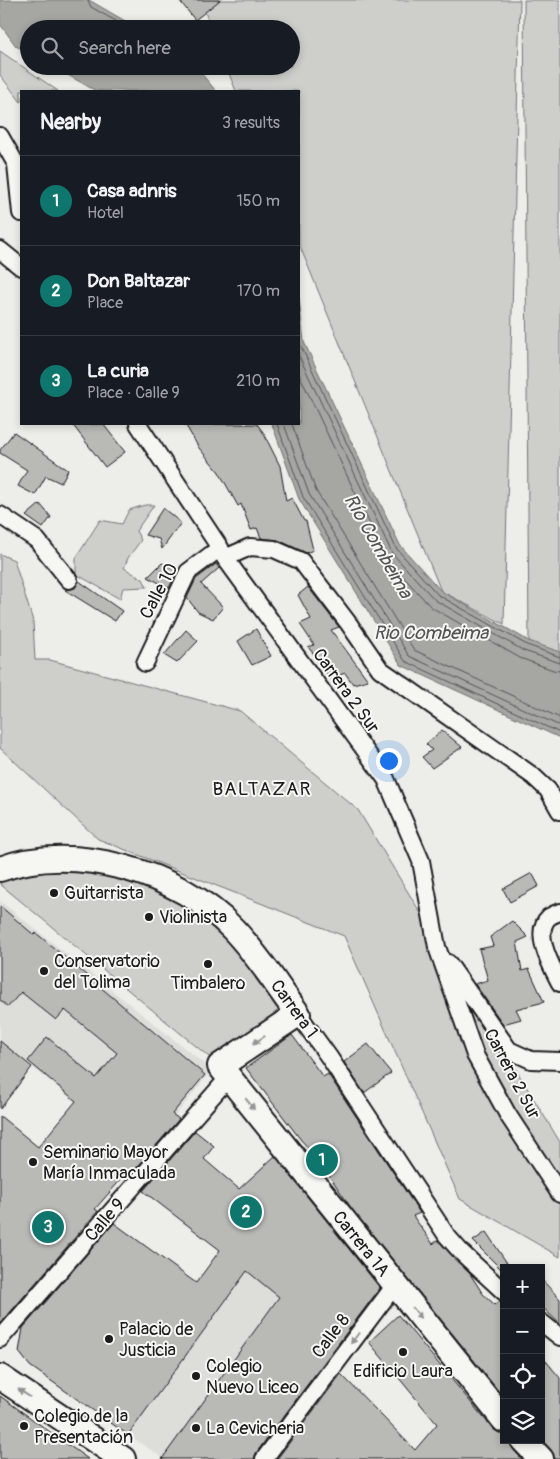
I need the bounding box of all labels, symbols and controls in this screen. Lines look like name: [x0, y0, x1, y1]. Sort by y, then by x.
search box: [20, 20, 300, 75]
icon: search: [38, 34, 66, 62]
text: Search here: [78, 36, 171, 60]
text: Nearby: [40, 109, 101, 136]
text: 3 results: [222, 113, 280, 133]
text: Casa adnris: [87, 179, 177, 203]
text: 1: [53, 191, 59, 211]
text: 150 m: [236, 191, 280, 211]
text: Hotel: [87, 203, 124, 223]
text: Don Baltazar: [87, 269, 190, 293]
text: 2: [52, 281, 60, 301]
text: 170 m: [237, 281, 280, 301]
text: Place: [87, 293, 123, 313]
text: La curia: [87, 359, 149, 383]
text: 3: [52, 371, 60, 391]
text: 210 m: [236, 371, 280, 391]
text: Place · Calle 9: [87, 383, 180, 403]
water label: Río Combeima: [339, 490, 418, 603]
street label: Calle 10: [135, 559, 183, 623]
water label: Rio Combeima: [374, 621, 489, 645]
street label: Carrera 2 Sur: [307, 644, 385, 738]
your location: [376, 748, 402, 774]
district label: BALTAZAR: [213, 777, 311, 801]
place label: Guitarrista: [64, 882, 144, 905]
marker: Guitarrista: [48, 887, 60, 899]
place label: Violinista: [159, 906, 227, 929]
marker: Violinista: [143, 911, 155, 923]
place label: Conservatorio del Tolima: [54, 950, 160, 994]
marker: Timbalero: [202, 958, 214, 970]
marker: Conservatorio del Tolima: [38, 965, 50, 977]
place label: Timbalero: [171, 972, 246, 995]
street label: Carrera 1: [265, 975, 323, 1043]
street label: Carrera 2 Sur: [478, 1025, 546, 1124]
one-way arrow: [252, 1035, 266, 1045]
one-way arrow: [245, 1098, 256, 1111]
place label: Seminario Mayor María Inmaculada: [43, 1141, 176, 1185]
pin: 1: [306, 1141, 338, 1179]
marker: Seminario Mayor María Inmaculada: [27, 1156, 39, 1168]
pin: 2: [230, 1193, 262, 1231]
street label: Calle 9: [80, 1194, 130, 1246]
street label: Carrera 1A: [327, 1206, 395, 1282]
pin: 3: [32, 1208, 64, 1246]
map controls: [500, 1264, 545, 1444]
button: +: [500, 1264, 545, 1309]
one-way arrow: [412, 1307, 423, 1320]
street label: Calle 8: [307, 1309, 355, 1363]
button: −: [500, 1309, 545, 1354]
place label: Palacio de Justicia: [119, 1318, 193, 1362]
one-way arrow: [349, 1331, 360, 1344]
marker: Palacio de Justicia: [103, 1333, 115, 1345]
marker: Edificio Laura: [397, 1346, 409, 1358]
button: locate: [500, 1354, 545, 1399]
place label: Colegio Nuevo Liceo: [206, 1355, 299, 1399]
place label: Edificio Laura: [353, 1360, 453, 1383]
marker: Colegio Nuevo Liceo: [190, 1370, 202, 1382]
one-way arrow: [17, 1388, 31, 1398]
button: layers: [500, 1399, 545, 1444]
place label: Colegio de la Presentación: [34, 1405, 133, 1449]
place label: La Cevicheria: [206, 1417, 304, 1440]
marker: Colegio de la Presentación: [18, 1420, 30, 1432]
marker: La Cevicheria: [190, 1422, 202, 1434]

